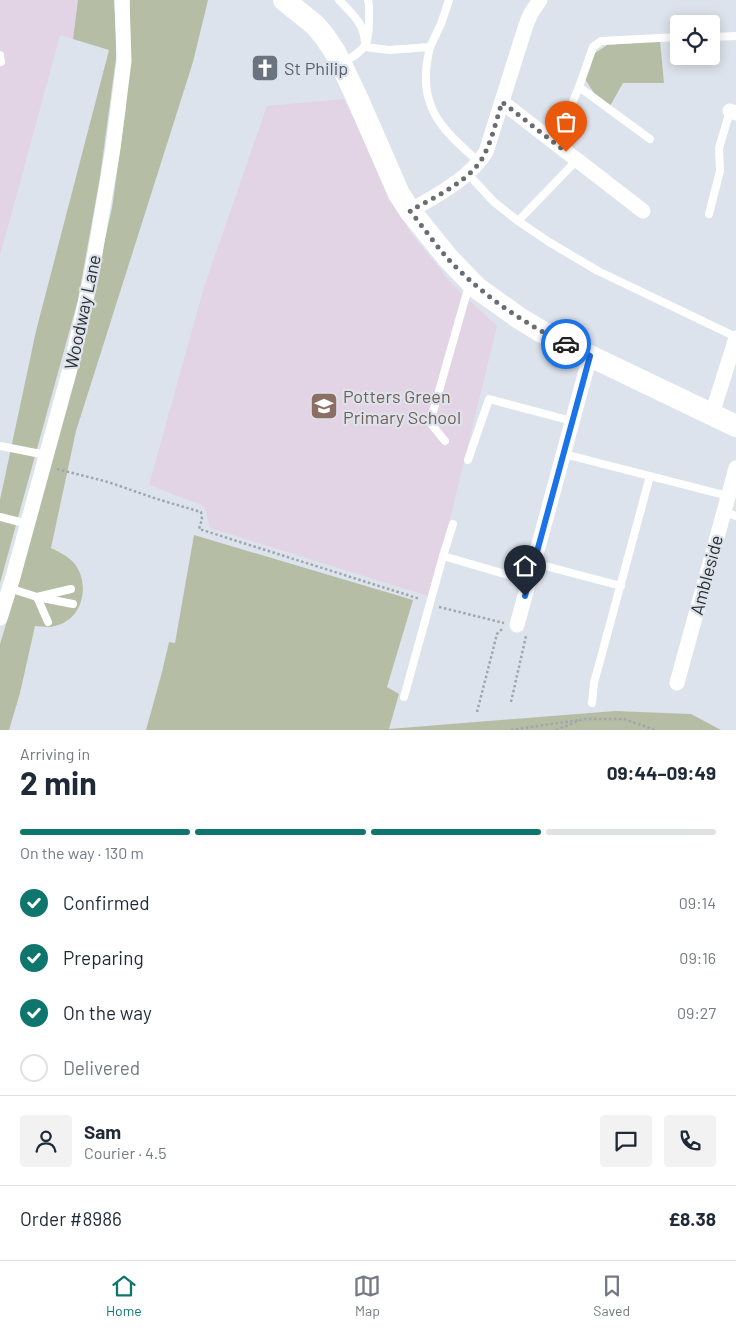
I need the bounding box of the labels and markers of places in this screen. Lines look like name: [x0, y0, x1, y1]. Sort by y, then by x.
church icon: St Philip: [250, 53, 280, 83]
place label: St Philip: [284, 57, 348, 79]
pin: [545, 101, 587, 152]
place label: Potters Green Primary School: [343, 385, 461, 428]
school or university icon: Potters Green Primary School: [309, 391, 339, 421]
pin: [504, 545, 546, 596]

